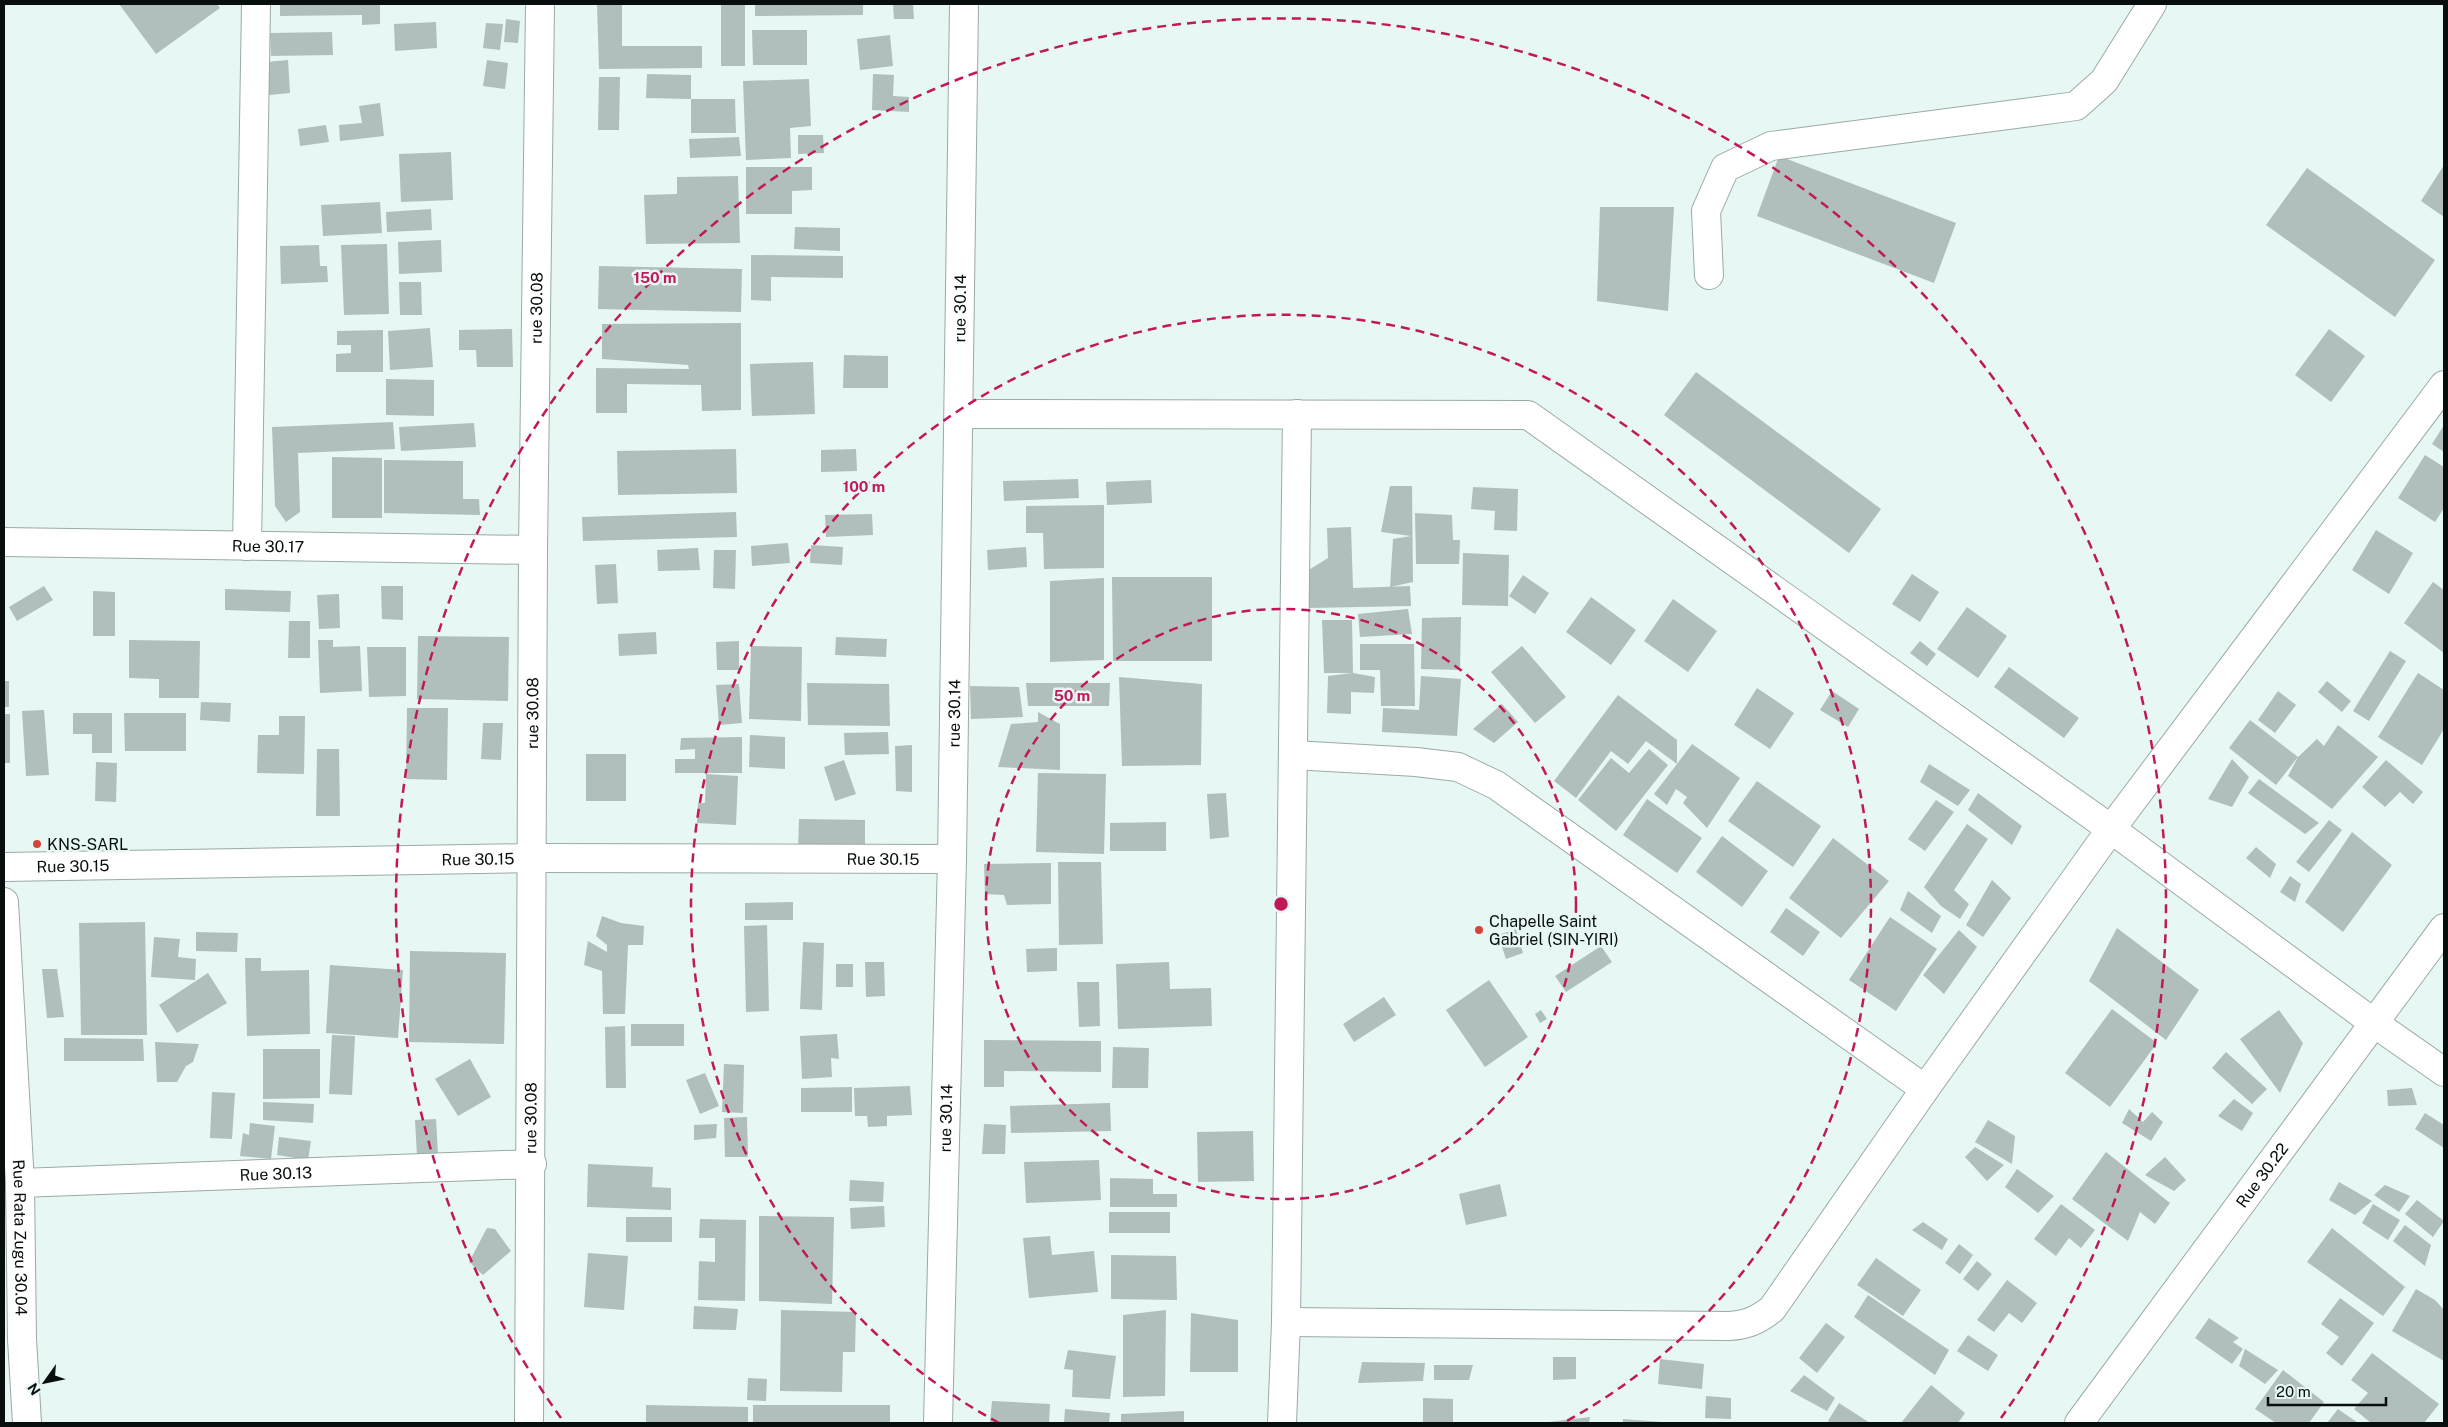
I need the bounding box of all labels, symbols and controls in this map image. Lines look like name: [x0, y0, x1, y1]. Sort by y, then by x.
text: 150 m: [633, 269, 677, 286]
street label: rue 30.08: [526, 272, 546, 344]
street label: rue 30.14: [950, 274, 970, 343]
text: 100 m: [843, 478, 885, 495]
street label: Rue 30.17: [232, 536, 304, 556]
street label: rue 30.08: [523, 677, 542, 749]
street label: rue 30.14: [944, 679, 964, 748]
text: 50 m: [1054, 687, 1090, 704]
place label: KNS-SARL: [47, 835, 128, 854]
marker: KNS-SARL: [31, 838, 43, 850]
street label: Rue 30.15: [441, 849, 515, 869]
street label: Rue 30.15: [846, 849, 919, 868]
street label: Rue 30.15: [36, 856, 110, 876]
centre of rings: [1272, 895, 1290, 913]
place label: Chapelle Saint Gabriel (SIN-YIRI): [1489, 912, 1619, 949]
marker: Chapelle Saint Gabriel (SIN-YIRI): [1473, 924, 1485, 936]
street label: rue 30.08: [521, 1082, 540, 1154]
street label: rue 30.14: [935, 1084, 956, 1153]
street label: Rue 30.22: [2232, 1139, 2292, 1211]
street label: Rue Rata Zugu 30.04: [9, 1159, 31, 1316]
street label: Rue 30.13: [239, 1163, 313, 1184]
north arrow: [20, 1357, 70, 1407]
scale bar: [2268, 1374, 2386, 1406]
text: N: [24, 1380, 44, 1398]
text: 20 m: [2276, 1383, 2311, 1400]

